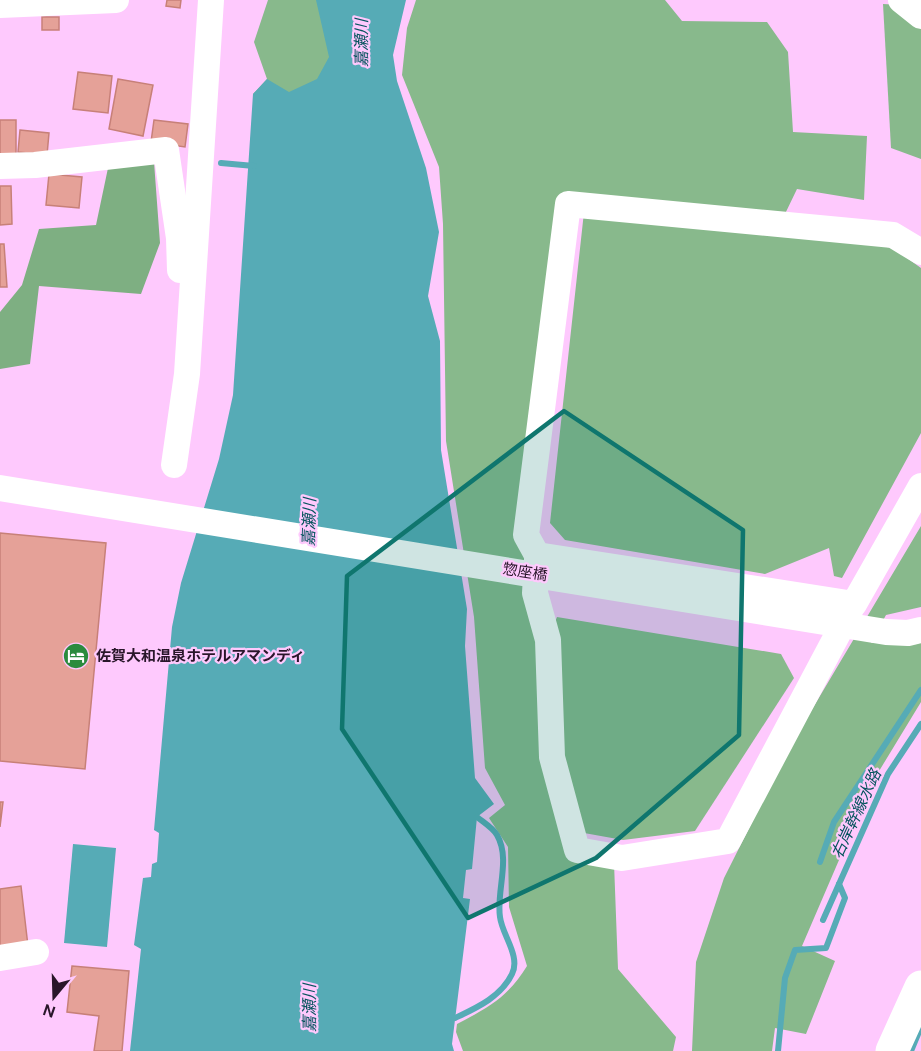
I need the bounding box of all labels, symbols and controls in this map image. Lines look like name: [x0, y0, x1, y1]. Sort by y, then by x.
water label: 嘉瀬川: [351, 17, 372, 67]
water label: 嘉瀬川: [298, 496, 320, 546]
street label: 惣座橋: [501, 559, 549, 585]
hotel icon: 佐賀大和温泉ホテルアマンディ: [61, 641, 91, 671]
place label: 佐賀大和温泉ホテルアマンディ: [96, 646, 305, 666]
water label: 右岸幹線水路: [826, 764, 887, 862]
north arrow: [24, 967, 84, 1027]
water label: 嘉瀬川: [299, 982, 320, 1032]
text: N: [40, 999, 58, 1023]

